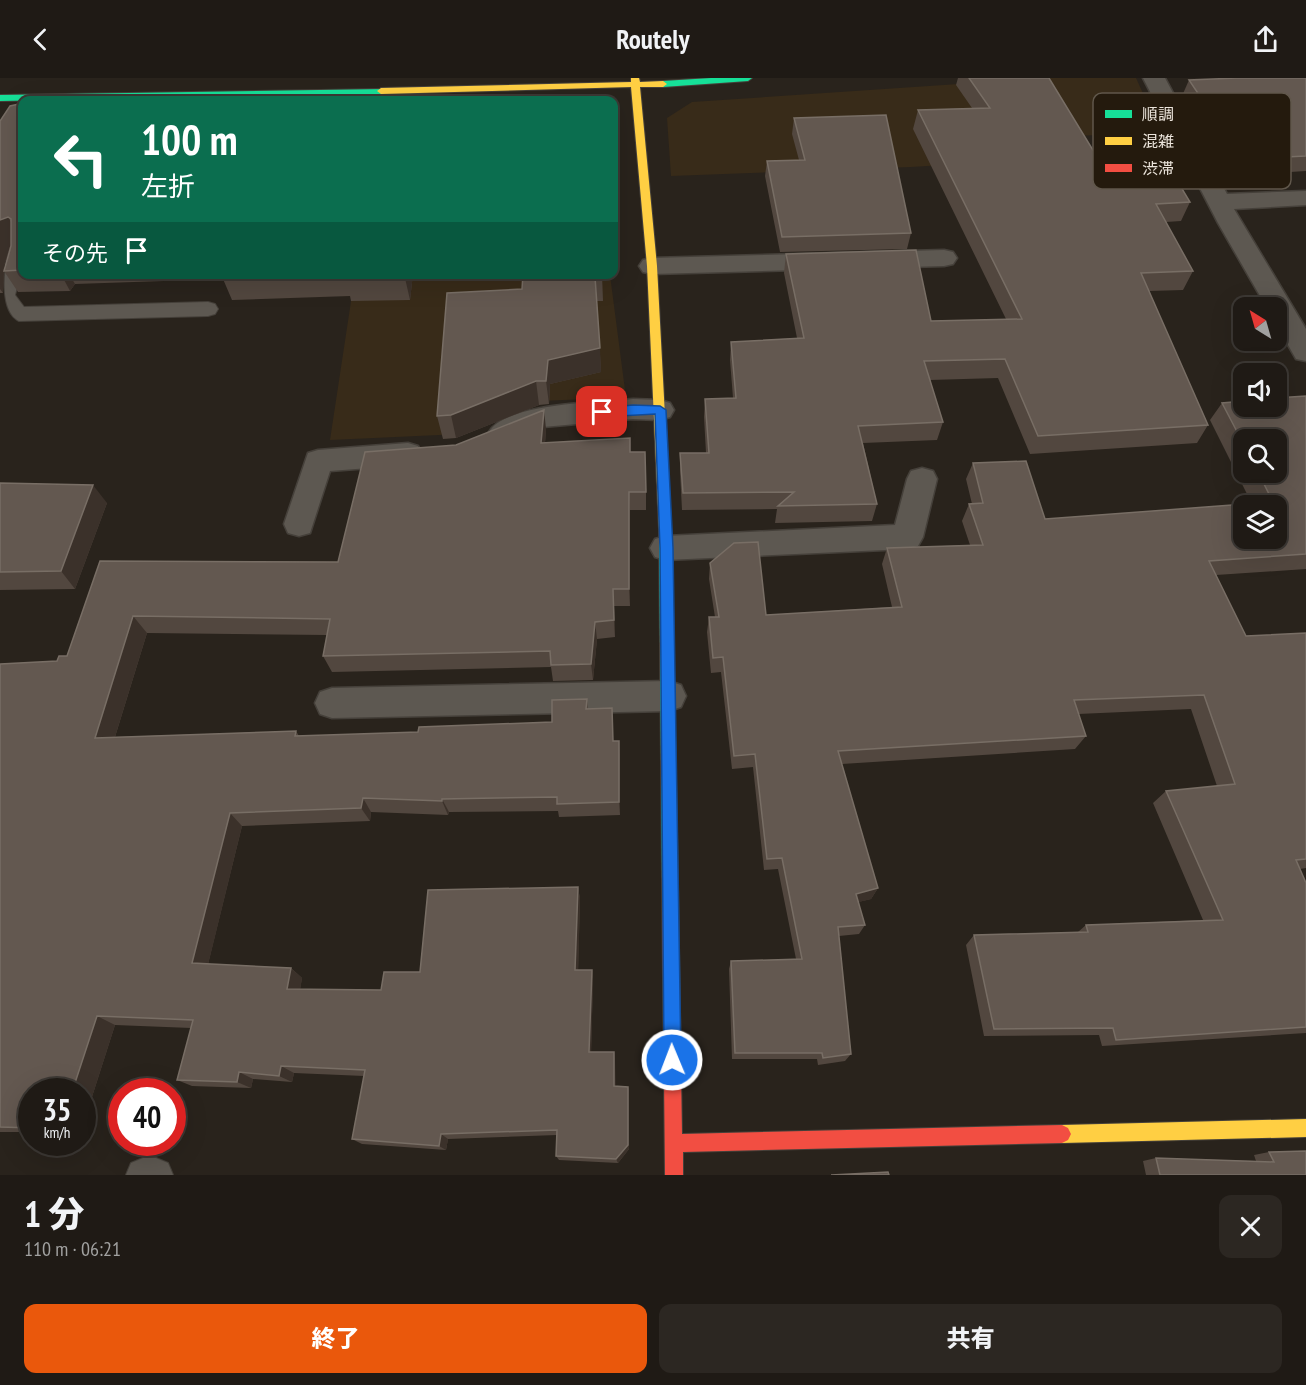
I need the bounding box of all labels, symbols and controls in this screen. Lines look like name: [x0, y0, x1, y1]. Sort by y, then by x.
text: Routely: [616, 22, 690, 56]
icon: back: [24, 23, 57, 56]
icon: share: [1249, 23, 1282, 56]
legend: [1093, 93, 1291, 189]
text: 順調: [1142, 104, 1174, 124]
text: 100 m: [141, 112, 238, 167]
icon: left: [42, 120, 120, 198]
text: 混雑: [1142, 131, 1174, 151]
text: 渋滞: [1142, 158, 1174, 178]
text: 左折: [141, 169, 195, 203]
icon: arrive: [120, 234, 153, 267]
text: その先: [42, 239, 108, 267]
north arrow: [1233, 297, 1287, 351]
map controls: [1233, 297, 1287, 549]
button: sound: [1233, 363, 1287, 417]
pin: [576, 386, 627, 437]
icon: arrive: [585, 395, 618, 428]
button: search: [1233, 429, 1287, 483]
button: layers: [1233, 495, 1287, 549]
position arrow: [640, 1028, 704, 1092]
speed limit sign: 40: [108, 1078, 186, 1156]
text: 35: [43, 1090, 71, 1129]
text: km/h: [44, 1123, 70, 1142]
text: 1 分: [24, 1190, 85, 1237]
button: close: [1219, 1195, 1282, 1258]
text: 110 m · 06:21: [24, 1236, 121, 1262]
button: 終了: [24, 1304, 647, 1373]
button: 共有: [659, 1304, 1282, 1373]

